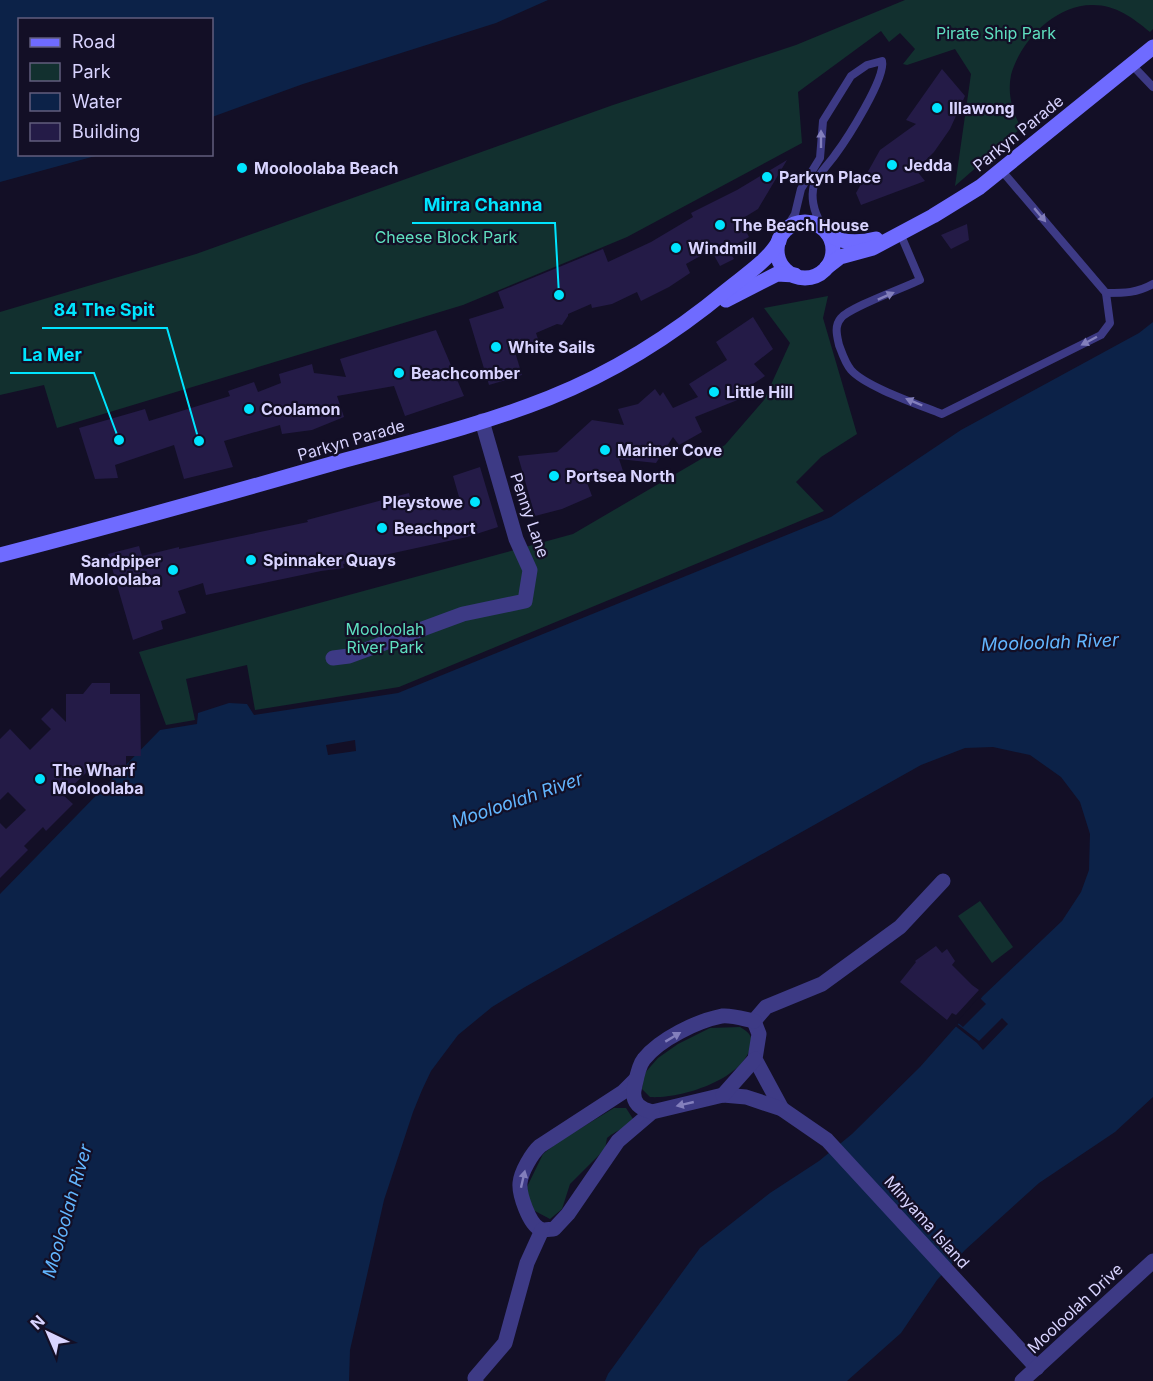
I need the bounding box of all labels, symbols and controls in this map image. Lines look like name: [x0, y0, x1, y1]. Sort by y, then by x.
legend: [18, 18, 213, 156]
park label: Pirate Ship Park: [936, 23, 1056, 43]
text: Road: [72, 31, 115, 52]
text: Park: [72, 61, 111, 82]
street label: Parkyn Parade: [969, 90, 1067, 176]
text: Water: [72, 91, 122, 112]
place label: Illawong: [949, 98, 1015, 118]
marker: Illawong: [930, 101, 944, 115]
text: Building: [72, 121, 140, 142]
one-way arrow: [816, 129, 826, 148]
place label: Jedda: [904, 155, 952, 175]
place label: Mooloolaba Beach: [254, 158, 398, 178]
marker: Jedda: [885, 158, 899, 172]
marker: Mooloolaba Beach: [235, 161, 249, 175]
place label: Parkyn Place: [779, 167, 881, 187]
marker: Parkyn Place: [760, 170, 774, 184]
callout: Mirra Channa: [412, 187, 555, 223]
text: Mirra Channa: [424, 194, 542, 215]
one-way arrow: [1033, 207, 1046, 223]
place label: The Beach House: [732, 215, 869, 235]
marker: The Beach House: [713, 218, 727, 232]
park label: Cheese Block Park: [375, 227, 518, 247]
place label: Windmill: [688, 238, 757, 258]
marker: Windmill: [669, 241, 683, 255]
one-way arrow: [877, 291, 895, 301]
callout: 84 The Spit: [42, 292, 167, 328]
text: 84 The Spit: [54, 299, 155, 320]
one-way arrow: [1081, 336, 1098, 346]
callout: La Mer: [10, 337, 94, 373]
place label: White Sails: [508, 337, 595, 357]
marker: White Sails: [489, 340, 503, 354]
text: La Mer: [22, 344, 82, 365]
place label: Beachcomber: [411, 363, 520, 383]
marker: Beachcomber: [392, 366, 406, 380]
place label: Little Hill: [726, 382, 793, 402]
marker: Little Hill: [707, 385, 721, 399]
one-way arrow: [905, 397, 923, 406]
place label: Coolamon: [261, 399, 340, 419]
marker: Coolamon: [242, 402, 256, 416]
street label: Parkyn Parade: [295, 415, 407, 465]
place label: Mariner Cove: [617, 440, 722, 460]
marker: Mariner Cove: [598, 443, 612, 457]
place label: Portsea North: [566, 466, 675, 486]
marker: Portsea North: [547, 469, 561, 483]
street label: Penny Lane: [506, 470, 554, 560]
place label: Pleystowe: [382, 492, 463, 512]
marker: Pleystowe: [468, 495, 482, 509]
place label: Beachport: [394, 518, 476, 538]
marker: Beachport: [375, 521, 389, 535]
place label: Spinnaker Quays: [263, 550, 396, 570]
place label: Sandpiper Mooloolaba: [69, 551, 161, 589]
marker: Spinnaker Quays: [244, 553, 258, 567]
marker: Sandpiper Mooloolaba: [166, 563, 180, 577]
park label: Mooloolah River Park: [345, 619, 425, 657]
water label: Mooloolah River: [981, 629, 1120, 655]
place label: The Wharf Mooloolaba: [52, 760, 144, 798]
water label: Mooloolah River: [448, 767, 587, 832]
marker: The Wharf Mooloolaba: [33, 772, 47, 786]
one-way arrow: [665, 1032, 682, 1042]
one-way arrow: [676, 1099, 694, 1109]
water label: Mooloolah River: [38, 1141, 96, 1280]
one-way arrow: [519, 1170, 529, 1188]
street label: Minyama Island: [880, 1172, 974, 1272]
street label: Mooloolah Drive: [1023, 1259, 1127, 1357]
north arrow: [18, 1303, 78, 1363]
text: N: [26, 1311, 49, 1334]

